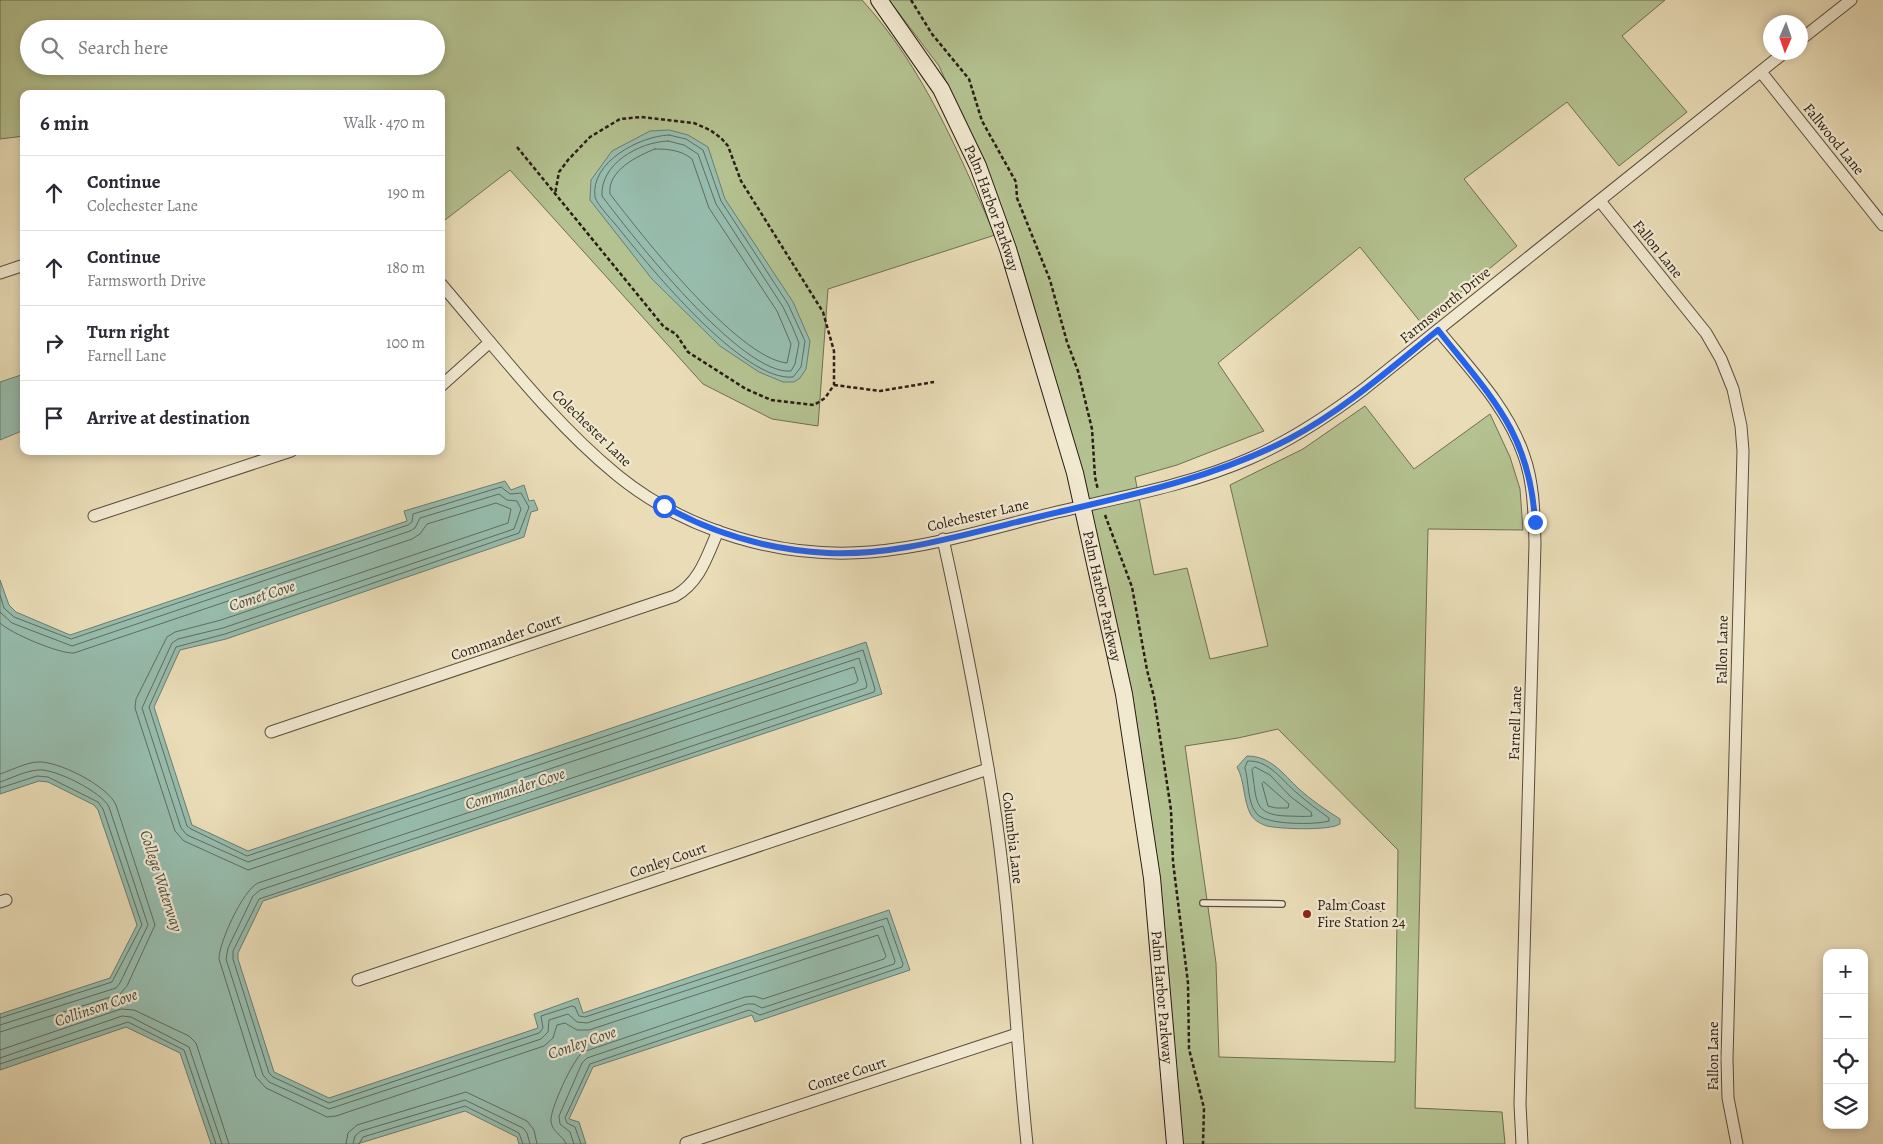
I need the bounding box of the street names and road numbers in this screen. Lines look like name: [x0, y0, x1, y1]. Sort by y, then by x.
street label: Fallwood Lane: [1799, 99, 1869, 179]
street label: Palm Harbor Parkway: [959, 141, 1024, 274]
street label: Fallon Lane: [1628, 216, 1688, 283]
street label: Farmsworth Drive: [1395, 262, 1495, 348]
street label: Colechester Lane: [548, 385, 637, 472]
street label: Colechester Lane: [925, 493, 1031, 536]
street label: Palm Harbor Parkway: [1078, 529, 1127, 664]
street label: Commander Court: [448, 609, 564, 665]
street label: Fallon Lane: [1711, 615, 1733, 685]
street label: Farnell Lane: [1504, 685, 1526, 761]
street label: Columbia Lane: [997, 791, 1029, 885]
street label: Conley Court: [627, 837, 709, 883]
street label: Palm Harbor Parkway: [1147, 930, 1178, 1065]
street label: Fallon Lane: [1703, 1021, 1723, 1091]
street label: Contee Court: [805, 1052, 889, 1096]

